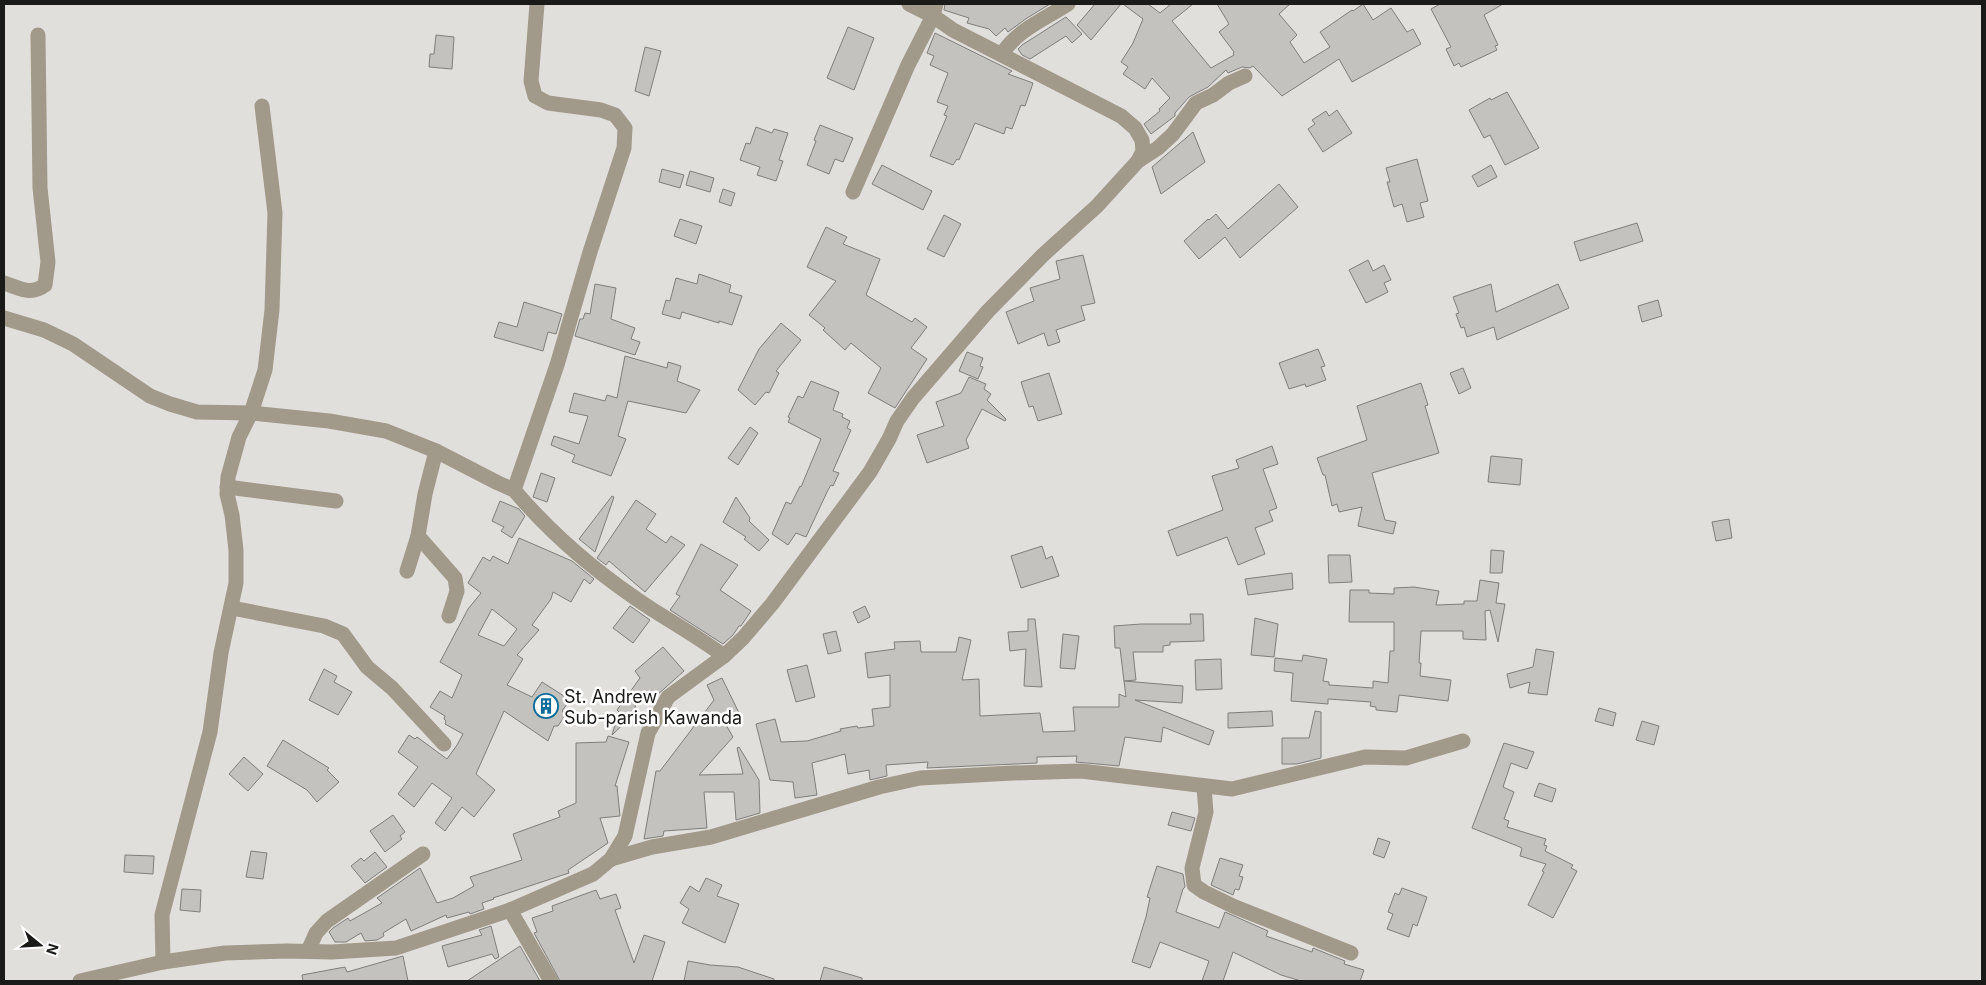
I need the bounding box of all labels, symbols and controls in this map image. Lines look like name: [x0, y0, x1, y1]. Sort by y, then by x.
place label: St. Andrew Sub-parish Kawanda: [564, 686, 742, 728]
building icon: St. Andrew Sub-parish Kawanda: [533, 693, 559, 719]
north arrow: [15, 920, 65, 970]
text: N: [43, 941, 63, 957]

